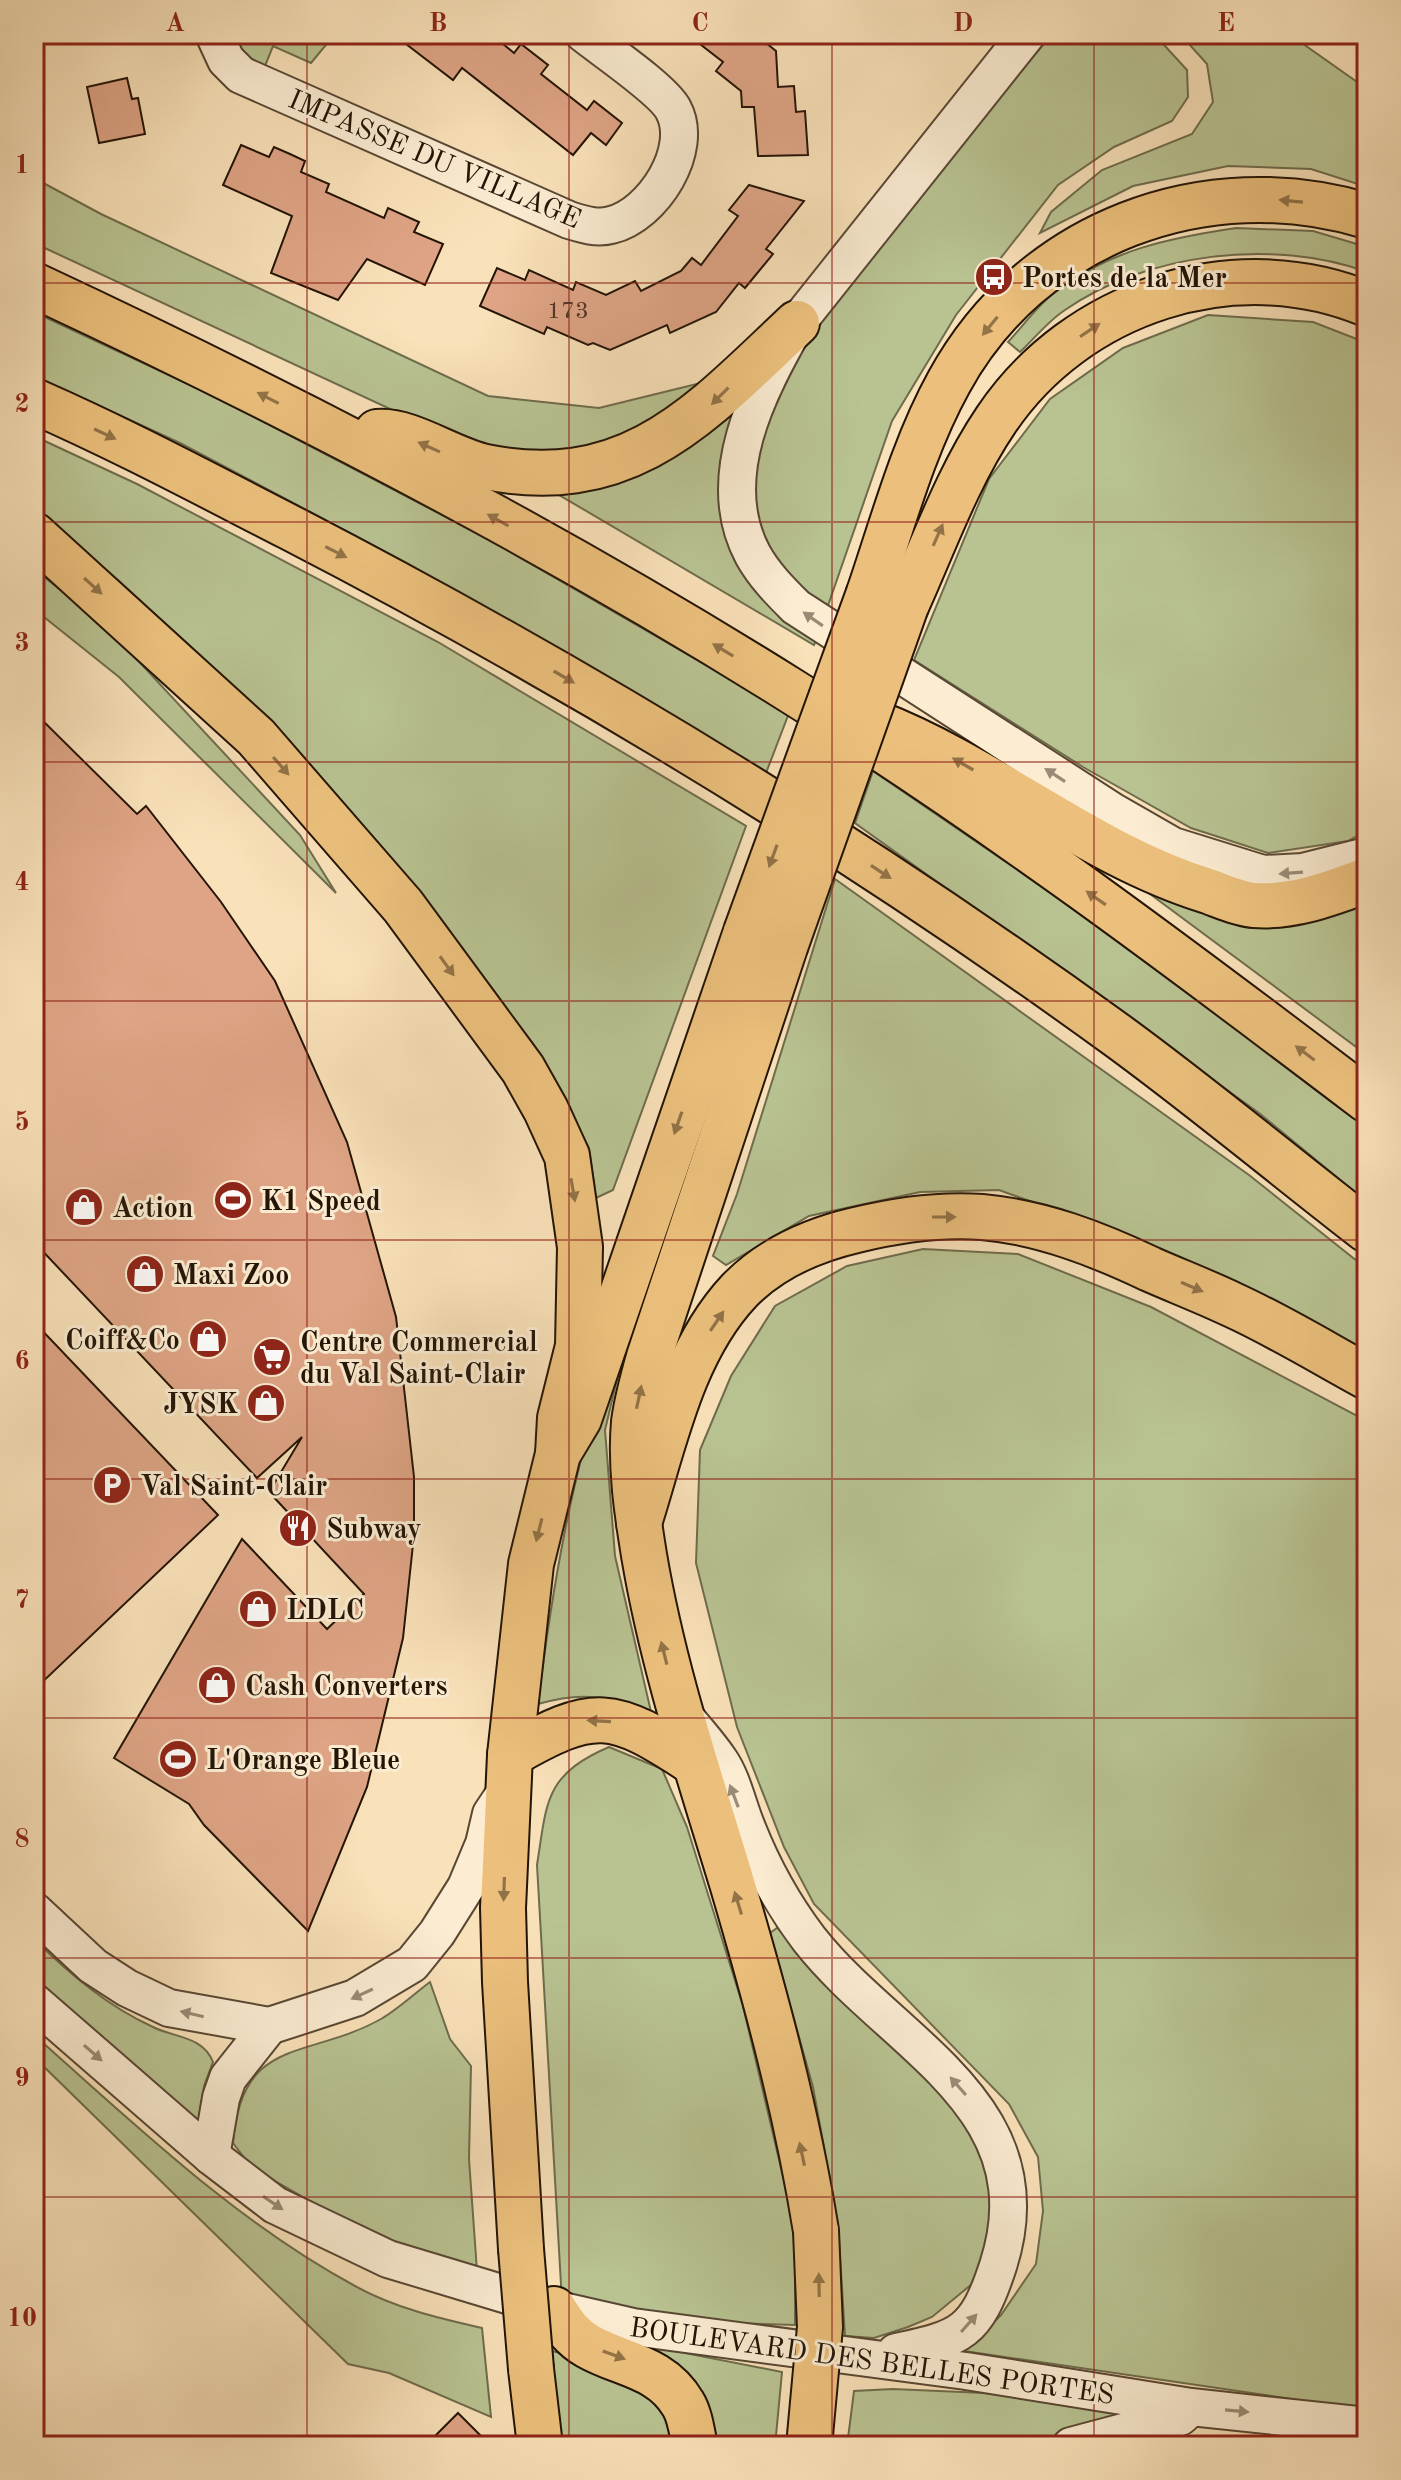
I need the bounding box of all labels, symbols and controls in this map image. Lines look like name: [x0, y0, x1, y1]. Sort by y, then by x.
text: A: [165, 11, 185, 37]
text: B: [429, 11, 447, 37]
text: C: [691, 11, 709, 37]
text: D: [953, 11, 973, 37]
text: E: [1217, 11, 1235, 37]
street label: IMPASSE DU VILLAGE: [283, 86, 584, 235]
text: 1: [14, 153, 30, 179]
one-way arrow: [1278, 194, 1303, 207]
bus stop icon: Portes de la Mer: [973, 256, 1015, 298]
place label: Portes de la Mer: [1022, 266, 1227, 294]
house number: 173: [547, 300, 589, 324]
one-way arrow: [982, 316, 999, 336]
one-way arrow: [1079, 322, 1100, 337]
one-way arrow: [711, 386, 730, 405]
one-way arrow: [257, 391, 280, 405]
text: 2: [14, 392, 30, 418]
one-way arrow: [93, 427, 116, 441]
one-way arrow: [417, 441, 440, 454]
one-way arrow: [486, 513, 509, 527]
one-way arrow: [931, 523, 944, 547]
one-way arrow: [325, 545, 348, 558]
one-way arrow: [84, 577, 103, 595]
one-way arrow: [802, 611, 824, 627]
text: 3: [14, 631, 30, 657]
one-way arrow: [712, 643, 734, 657]
one-way arrow: [553, 670, 575, 684]
one-way arrow: [271, 757, 289, 776]
one-way arrow: [951, 757, 974, 771]
one-way arrow: [1045, 767, 1066, 782]
one-way arrow: [766, 844, 779, 868]
one-way arrow: [870, 865, 891, 880]
one-way arrow: [1278, 867, 1303, 880]
text: 4: [14, 870, 30, 896]
one-way arrow: [1085, 891, 1106, 906]
one-way arrow: [439, 955, 455, 977]
one-way arrow: [1295, 1045, 1315, 1061]
text: 5: [14, 1110, 30, 1136]
one-way arrow: [671, 1111, 683, 1135]
one-way arrow: [568, 1177, 580, 1202]
sports icon: K1 Speed: [212, 1179, 254, 1221]
shop icon: Action: [63, 1186, 105, 1228]
place label: K1 Speed: [261, 1189, 381, 1217]
place label: Action: [112, 1196, 193, 1224]
one-way arrow: [932, 1211, 957, 1223]
shop icon: Maxi Zoo: [124, 1253, 166, 1295]
place label: Maxi Zoo: [173, 1263, 289, 1291]
one-way arrow: [1180, 1280, 1204, 1293]
one-way arrow: [709, 1310, 724, 1332]
shop icon: Coiff&Co: [187, 1318, 229, 1360]
place label: Coiff&Co: [65, 1328, 180, 1356]
place label: Centre Commercial du Val Saint-Clair: [300, 1330, 538, 1390]
supermarket icon: Centre Commercial du Val Saint-Clair: [251, 1336, 293, 1378]
text: 6: [14, 1349, 30, 1375]
shop icon: JYSK: [245, 1382, 287, 1424]
one-way arrow: [634, 1384, 646, 1409]
place label: JYSK: [163, 1392, 238, 1420]
parking icon: Val Saint-Clair: [91, 1464, 133, 1506]
place label: Val Saint-Clair: [140, 1474, 327, 1502]
restaurant icon: Subway: [277, 1507, 319, 1549]
place label: Subway: [326, 1517, 422, 1545]
one-way arrow: [533, 1517, 545, 1542]
text: 7: [14, 1588, 30, 1614]
shop icon: LDLC: [237, 1588, 279, 1630]
place label: LDLC: [286, 1598, 364, 1626]
one-way arrow: [657, 1641, 669, 1666]
shop icon: Cash Converters: [196, 1664, 238, 1706]
place label: Cash Converters: [245, 1674, 448, 1702]
one-way arrow: [586, 1714, 611, 1727]
sports icon: L'Orange Bleue: [157, 1738, 199, 1780]
place label: L'Orange Bleue: [206, 1748, 400, 1776]
one-way arrow: [727, 1784, 740, 1808]
text: 8: [14, 1827, 30, 1853]
one-way arrow: [498, 1877, 511, 1902]
one-way arrow: [731, 1890, 744, 1914]
one-way arrow: [350, 1987, 374, 2001]
one-way arrow: [180, 2007, 205, 2020]
one-way arrow: [82, 2044, 102, 2061]
text: 9: [14, 2066, 30, 2092]
one-way arrow: [950, 2076, 968, 2095]
one-way arrow: [796, 2142, 808, 2167]
one-way arrow: [263, 2195, 284, 2210]
one-way arrow: [813, 2272, 826, 2297]
text: 10: [7, 2306, 37, 2332]
one-way arrow: [960, 2314, 977, 2334]
street label: BOULEVARD DES BELLES PORTES: [627, 2315, 1116, 2411]
one-way arrow: [602, 2349, 626, 2362]
one-way arrow: [1225, 2405, 1250, 2418]

